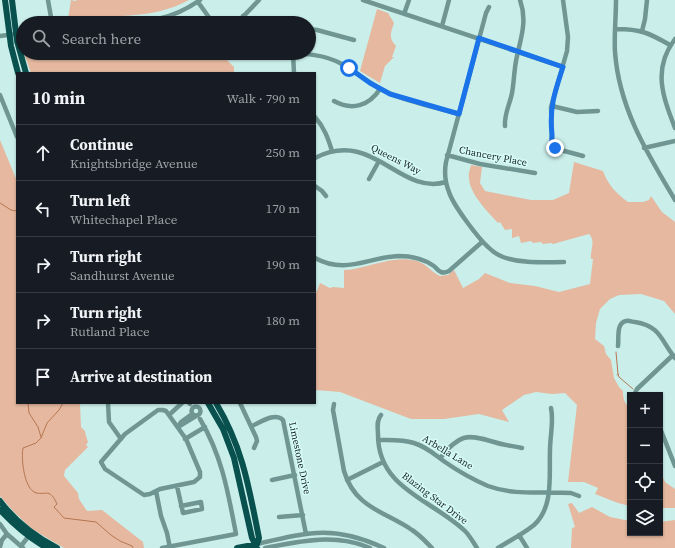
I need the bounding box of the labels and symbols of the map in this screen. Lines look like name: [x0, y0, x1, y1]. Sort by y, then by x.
route start: [340, 59, 358, 77]
route end: [546, 139, 564, 157]
street label: Queens Way: [369, 141, 424, 178]
street label: Chancery Place: [458, 143, 528, 169]
street label: Limestone Drive: [286, 421, 314, 495]
street label: Arbella Lane: [420, 432, 476, 472]
street label: Blazing Star Drive: [399, 469, 471, 527]

